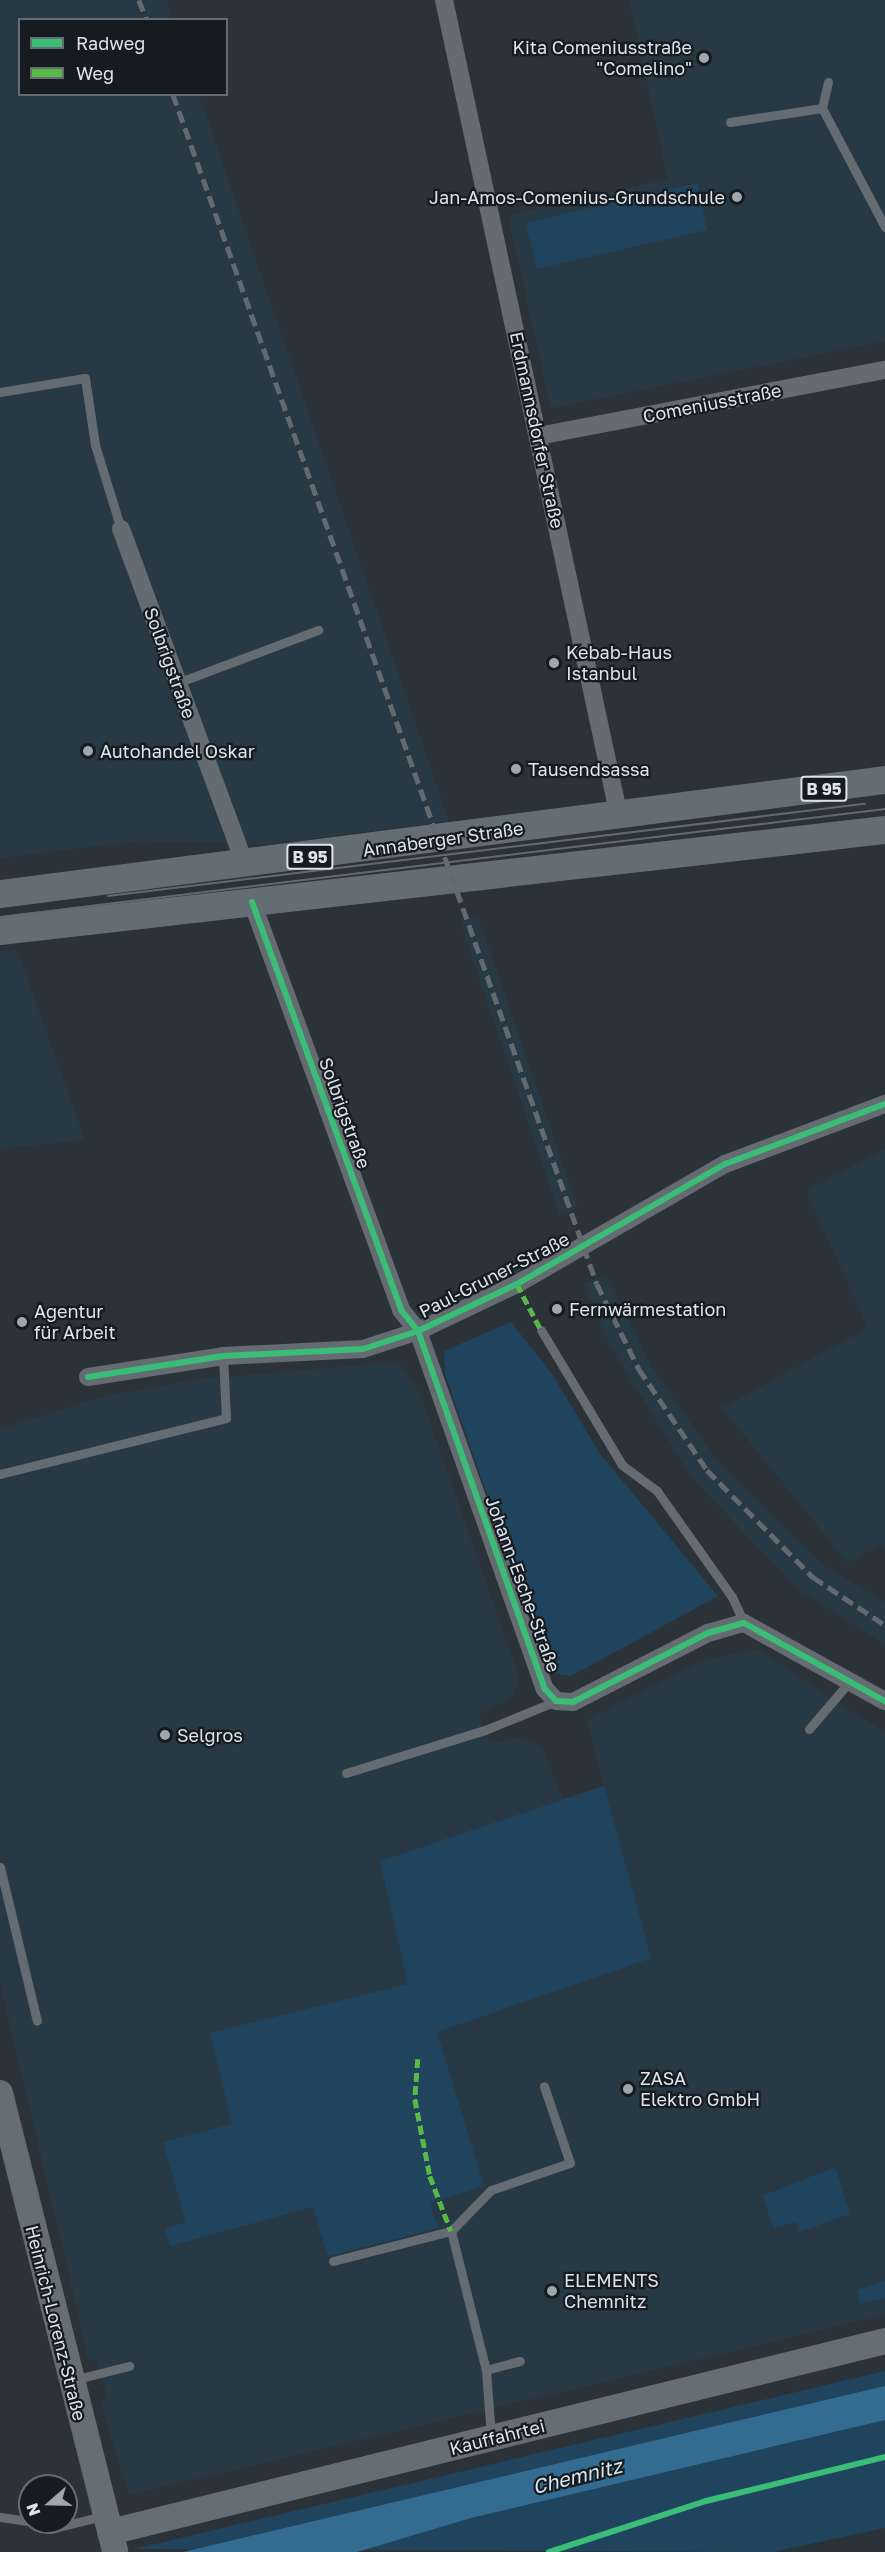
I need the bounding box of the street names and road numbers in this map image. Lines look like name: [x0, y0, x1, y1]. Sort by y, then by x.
street label: Erdmannsdorfer Straße: [506, 330, 568, 530]
street label: Comeniusstraße: [641, 379, 783, 427]
street label: Solbrigstraße: [140, 604, 200, 722]
road number: B 95: [800, 776, 848, 802]
street label: Annaberger Straße: [361, 817, 525, 861]
road number: B 95: [286, 844, 334, 870]
street label: Solbrigstraße: [315, 1054, 375, 1172]
street label: Paul-Gruner-Straße: [415, 1228, 573, 1322]
street label: Johann-Esche-Straße: [481, 1493, 565, 1675]
street label: Heinrich-Lorenz-Straße: [21, 2223, 91, 2423]
street label: Kauffahrtei: [447, 2415, 547, 2459]

